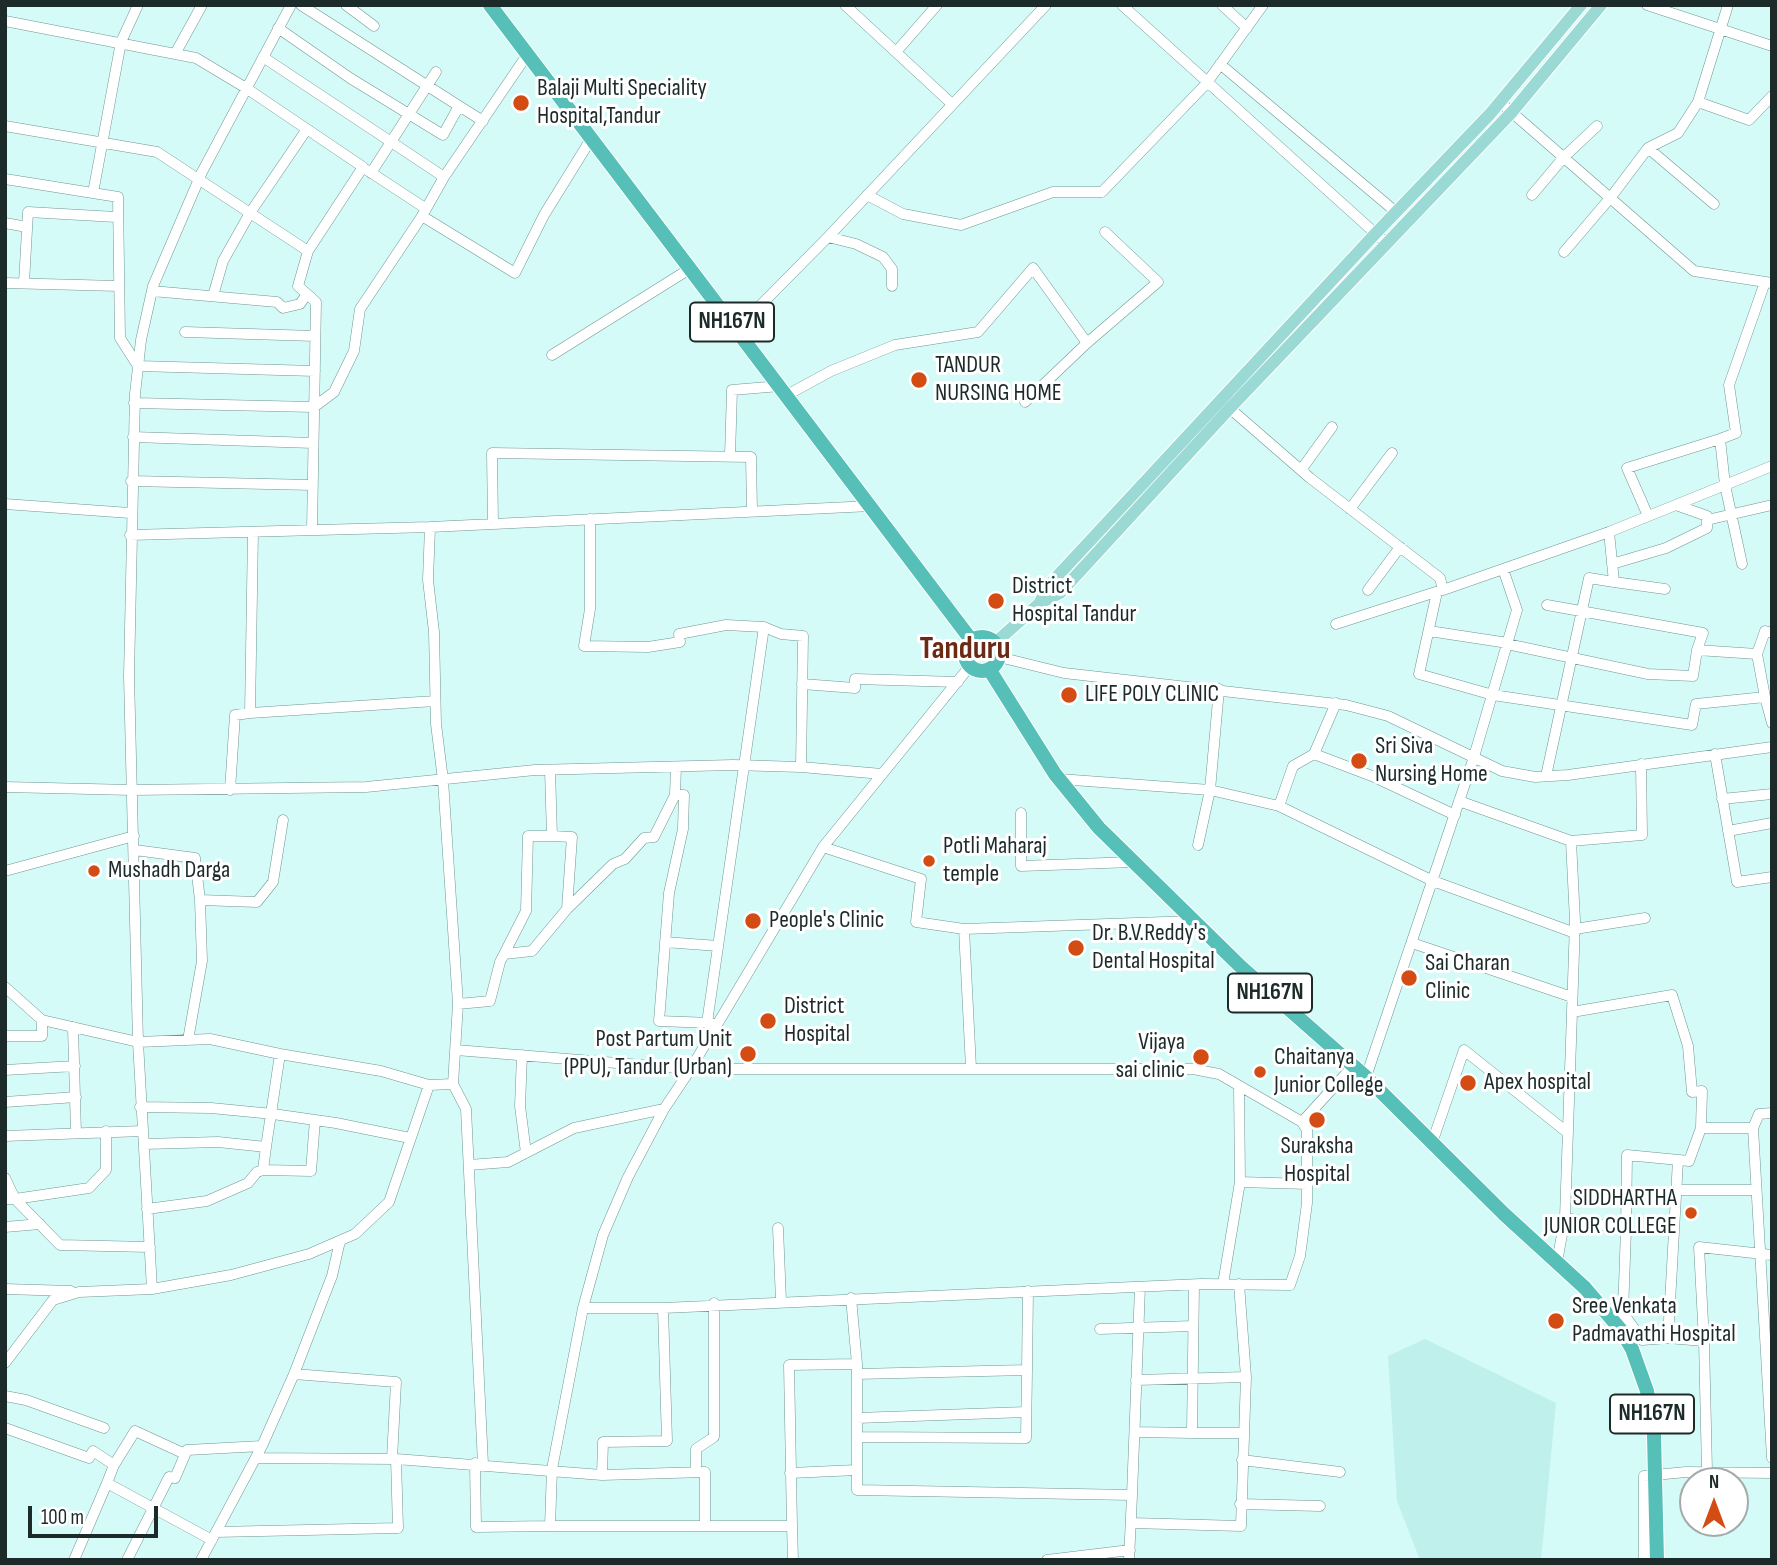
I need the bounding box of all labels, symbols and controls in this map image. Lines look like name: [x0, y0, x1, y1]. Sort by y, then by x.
place label: Balaji Multi Speciality Hospital,Tandur: [537, 75, 707, 131]
marker: Balaji Multi Speciality Hospital,Tandur: [511, 93, 531, 113]
road number: NH167N: [690, 302, 774, 342]
place label: TANDUR NURSING HOME: [935, 352, 1062, 408]
marker: TANDUR NURSING HOME: [909, 370, 929, 390]
place label: District Hospital Tandur: [1012, 573, 1136, 629]
marker: District Hospital Tandur: [986, 591, 1006, 611]
district label: Tanduru: [919, 631, 1011, 669]
place label: LIFE POLY CLINIC: [1085, 681, 1219, 709]
marker: LIFE POLY CLINIC: [1059, 685, 1079, 705]
place label: Sri Siva Nursing Home: [1375, 733, 1488, 789]
marker: Sri Siva Nursing Home: [1349, 751, 1369, 771]
place label: Potli Maharaj temple: [943, 833, 1047, 889]
marker: Potli Maharaj temple: [921, 853, 937, 869]
place label: Mushadh Darga: [108, 857, 230, 885]
marker: Mushadh Darga: [86, 863, 102, 879]
place label: People's Clinic: [769, 907, 884, 935]
marker: People's Clinic: [743, 911, 763, 931]
place label: Dr. B.V.Reddy's Dental Hospital: [1092, 920, 1215, 976]
marker: Dr. B.V.Reddy's Dental Hospital: [1066, 938, 1086, 958]
place label: Sai Charan Clinic: [1425, 950, 1510, 1006]
marker: Sai Charan Clinic: [1399, 968, 1419, 988]
road number: NH167N: [1228, 974, 1312, 1012]
place label: District Hospital: [784, 993, 850, 1049]
marker: District Hospital: [758, 1011, 778, 1031]
place label: Post Partum Unit (PPU), Tandur (Urban): [564, 1026, 732, 1082]
place label: Vijaya sai clinic: [1116, 1029, 1185, 1085]
marker: Post Partum Unit (PPU), Tandur (Urban): [738, 1044, 758, 1064]
place label: Chaitanya Junior College: [1274, 1044, 1383, 1100]
marker: Vijaya sai clinic: [1191, 1047, 1211, 1067]
marker: Chaitanya Junior College: [1252, 1064, 1268, 1080]
place label: Apex hospital: [1484, 1069, 1591, 1097]
marker: Apex hospital: [1458, 1073, 1478, 1093]
marker: Suraksha Hospital: [1307, 1110, 1327, 1130]
place label: Suraksha Hospital: [1280, 1133, 1354, 1189]
place label: SIDDHARTHA JUNIOR COLLEGE: [1544, 1185, 1677, 1241]
marker: SIDDHARTHA JUNIOR COLLEGE: [1683, 1205, 1699, 1221]
place label: Sree Venkata Padmavathi Hospital: [1572, 1293, 1736, 1349]
marker: Sree Venkata Padmavathi Hospital: [1546, 1311, 1566, 1331]
road number: NH167N: [1610, 1394, 1694, 1434]
north arrow: [1679, 1467, 1749, 1537]
text: N: [1709, 1471, 1719, 1494]
scale bar: [32, 1492, 161, 1536]
text: 100 m: [41, 1505, 84, 1530]

